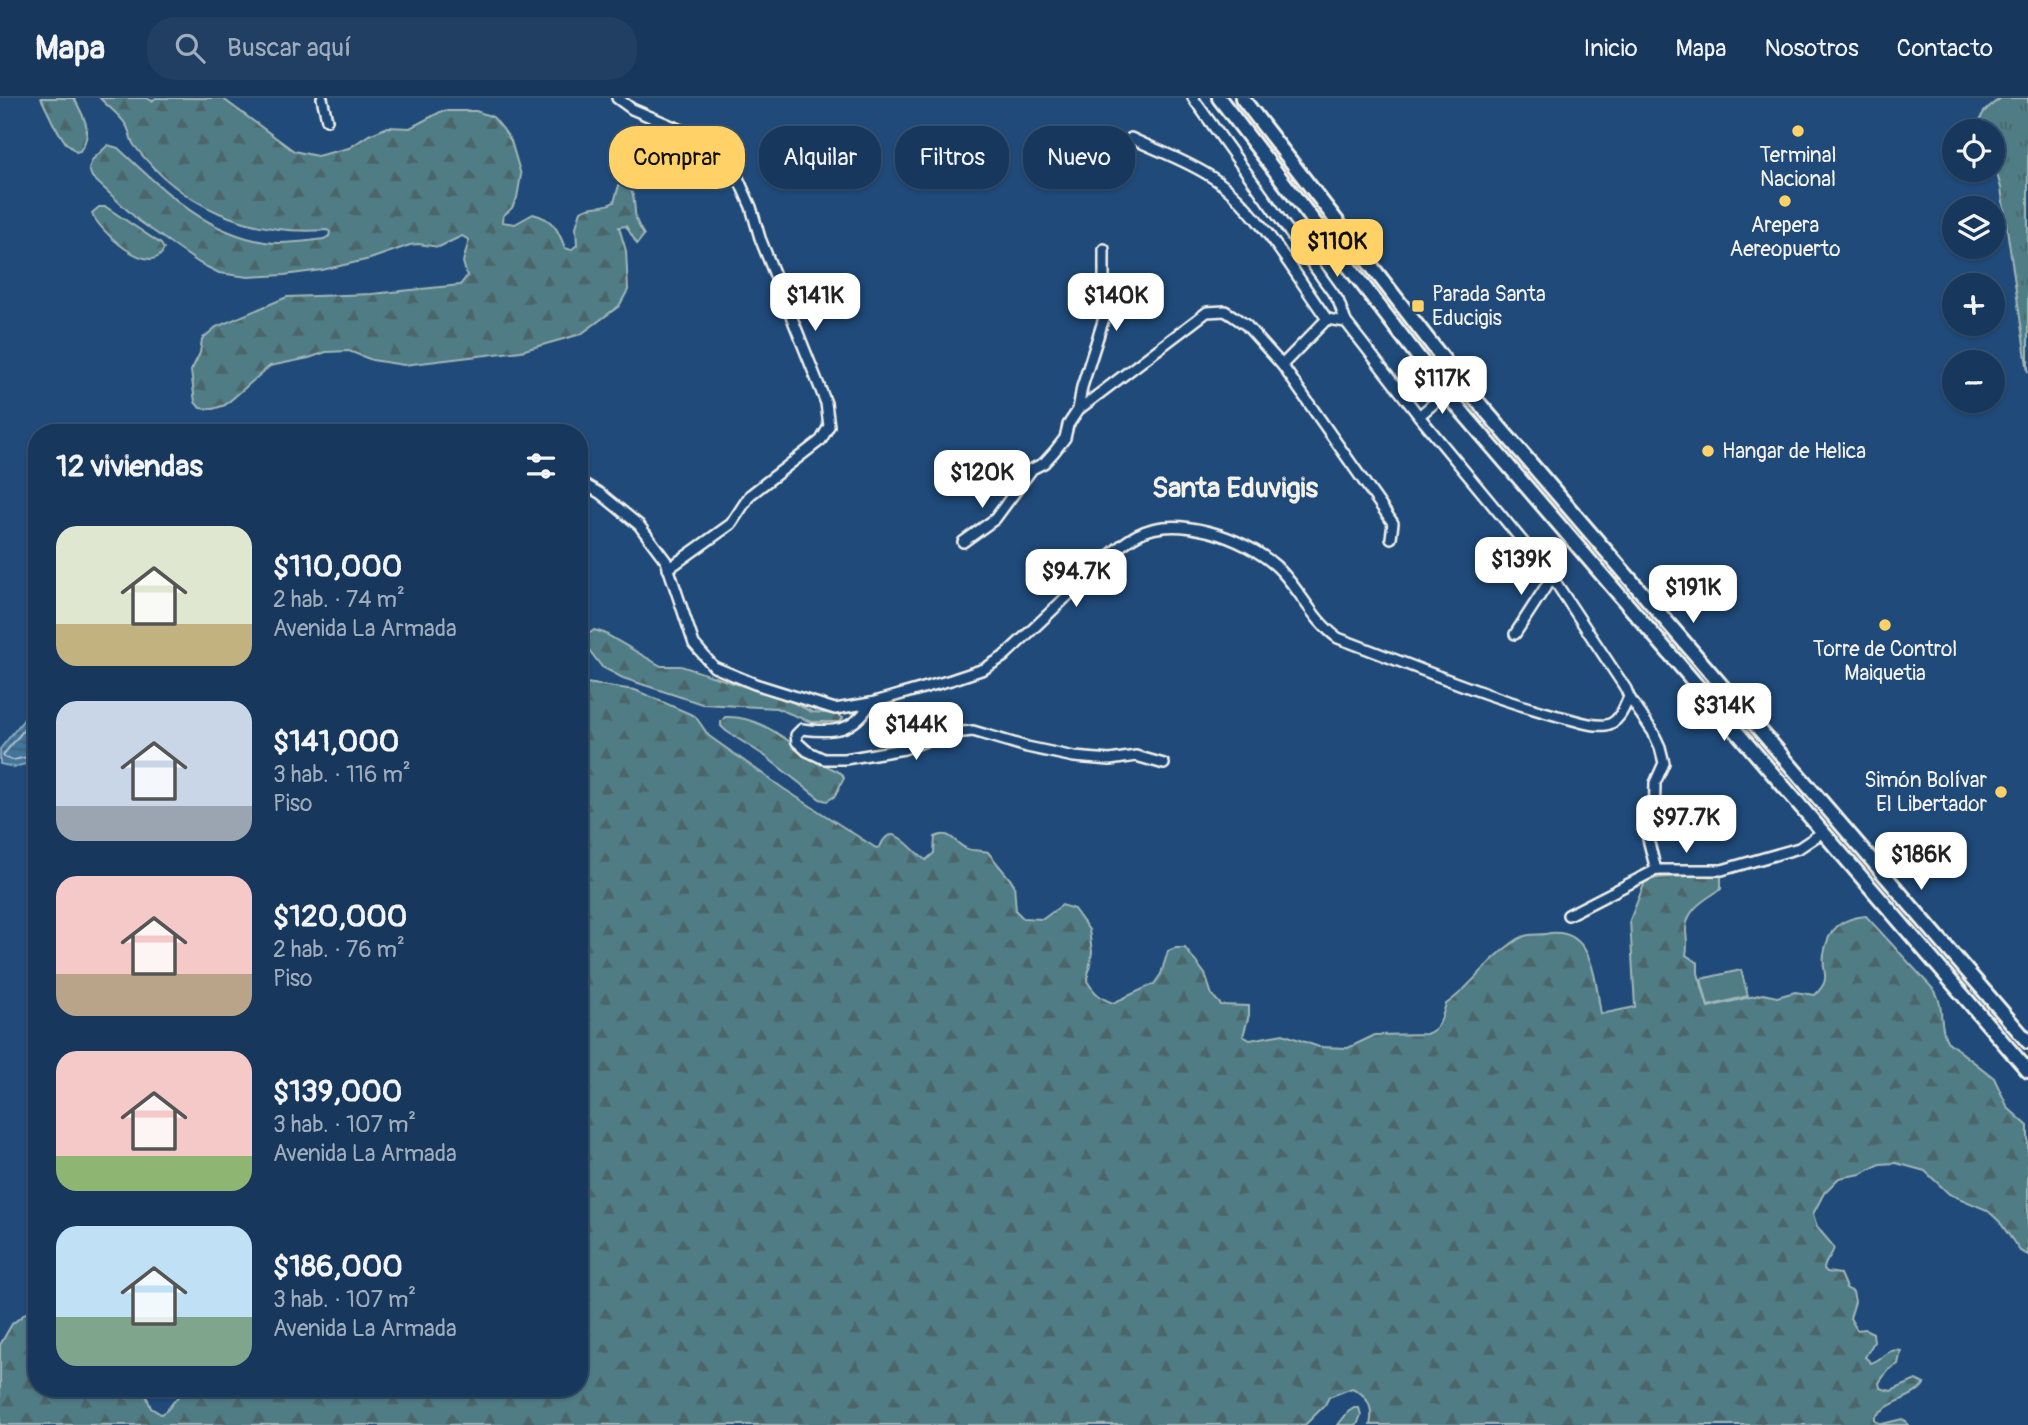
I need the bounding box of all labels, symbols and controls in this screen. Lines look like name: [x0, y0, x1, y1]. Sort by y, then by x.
search box: [147, 17, 637, 80]
text: Mapa: [35, 28, 105, 69]
icon: search: [171, 29, 209, 67]
text: Buscar aquí: [227, 32, 351, 64]
text: Inicio: [1584, 34, 1638, 63]
text: Mapa: [1676, 34, 1727, 63]
text: Nosotros: [1765, 34, 1859, 63]
text: Contacto: [1897, 34, 1993, 63]
map controls: [1942, 119, 2005, 413]
button: locate: [1942, 119, 2005, 182]
marker: Terminal Nacional: [1790, 123, 1806, 139]
chip: Comprar: [609, 126, 745, 189]
chip: Alquilar: [759, 126, 881, 189]
chip: Filtros: [895, 126, 1009, 189]
chip: Nuevo: [1023, 126, 1135, 189]
place label: Terminal Nacional: [1759, 142, 1837, 193]
marker: Arepera Aereopuerto: [1777, 193, 1793, 209]
button: layers: [1942, 196, 2005, 259]
place label: Arepera Aereopuerto: [1730, 212, 1840, 263]
pin: $110K: [1288, 220, 1386, 279]
text: $110K: [1307, 227, 1367, 256]
button: +: [1942, 273, 2005, 336]
pin: $141K: [766, 274, 864, 333]
pin: $140K: [1067, 274, 1165, 333]
text: $141K: [786, 281, 844, 310]
text: $140K: [1084, 281, 1148, 310]
place label: Parada Santa Educigis: [1432, 281, 1546, 332]
marker: Parada Santa Educigis: [1410, 298, 1426, 314]
button: −: [1942, 350, 2005, 413]
pin: $117K: [1393, 356, 1491, 416]
text: $117K: [1414, 364, 1470, 393]
place label: Hangar de Helica: [1722, 438, 1866, 465]
marker: Hangar de Helica: [1700, 443, 1716, 459]
icon: filters: [522, 447, 560, 485]
text: 12 viviendas: [56, 448, 203, 485]
pin: $120K: [933, 450, 1031, 510]
text: $120K: [950, 458, 1014, 487]
district label: Santa Eduvigis: [1152, 471, 1318, 506]
pin: $139K: [1472, 538, 1570, 597]
text: $139K: [1491, 545, 1551, 574]
text: $110,000: [273, 548, 402, 585]
pin: $94.7K: [1019, 550, 1133, 609]
icon: home: [112, 554, 196, 638]
text: $94.7K: [1042, 557, 1110, 586]
pin: $191K: [1644, 566, 1742, 625]
text: $191K: [1665, 573, 1721, 602]
text: 2 hab. · 74 m²: [273, 585, 405, 614]
text: Avenida La Armada: [273, 614, 457, 643]
marker: Torre de Control Maiquetia: [1877, 617, 1893, 633]
place label: Torre de Control Maiquetia: [1813, 636, 1957, 687]
pin: $314K: [1675, 684, 1773, 743]
text: $314K: [1693, 691, 1755, 720]
pin: $144K: [867, 702, 965, 762]
text: $144K: [885, 710, 947, 739]
text: $141,000: [273, 723, 399, 760]
icon: home: [112, 729, 196, 813]
text: 3 hab. · 116 m²: [273, 760, 411, 789]
place label: Simón Bolívar El Libertador: [1864, 767, 1987, 818]
marker: Simón Bolívar El Libertador: [1993, 784, 2009, 800]
text: Piso: [273, 789, 312, 818]
pin: $97.7K: [1629, 796, 1743, 855]
text: $97.7K: [1652, 803, 1720, 832]
pin: $186K: [1872, 832, 1970, 892]
text: $186K: [1891, 840, 1951, 869]
text: $120,000: [273, 898, 407, 935]
icon: home: [112, 904, 196, 988]
text: 2 hab. · 76 m²: [273, 935, 405, 964]
text: Piso: [273, 964, 312, 993]
text: $139,000: [273, 1073, 402, 1110]
icon: home: [112, 1079, 196, 1163]
text: 3 hab. · 107 m²: [273, 1110, 416, 1139]
text: Avenida La Armada: [273, 1139, 457, 1168]
text: $186,000: [273, 1248, 403, 1285]
icon: home: [112, 1254, 196, 1338]
text: 3 hab. · 107 m²: [273, 1285, 416, 1314]
text: Avenida La Armada: [273, 1314, 457, 1343]

